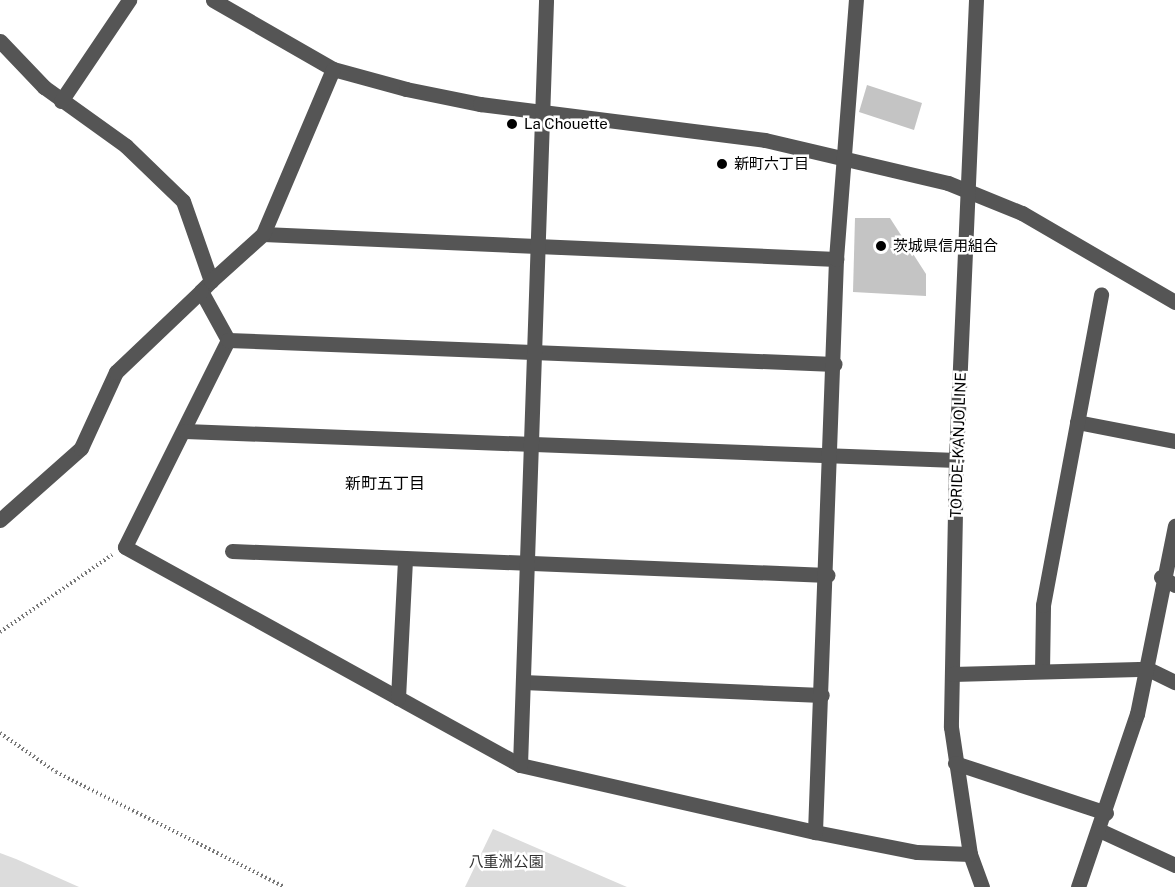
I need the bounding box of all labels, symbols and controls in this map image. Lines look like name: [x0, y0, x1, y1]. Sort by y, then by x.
place label: La Chouette: [524, 115, 608, 133]
marker: La Chouette: [505, 117, 519, 131]
place label: 新町六丁目: [734, 155, 809, 173]
marker: 新町六丁目: [715, 157, 729, 171]
place label: 茨城県信用組合: [893, 237, 998, 255]
marker: 茨城県信用組合: [874, 239, 888, 253]
street label: TORIDE-KANJO LINE: [946, 372, 970, 518]
district label: 新町五丁目: [345, 474, 425, 494]
park label: 八重洲公園: [469, 853, 543, 871]

